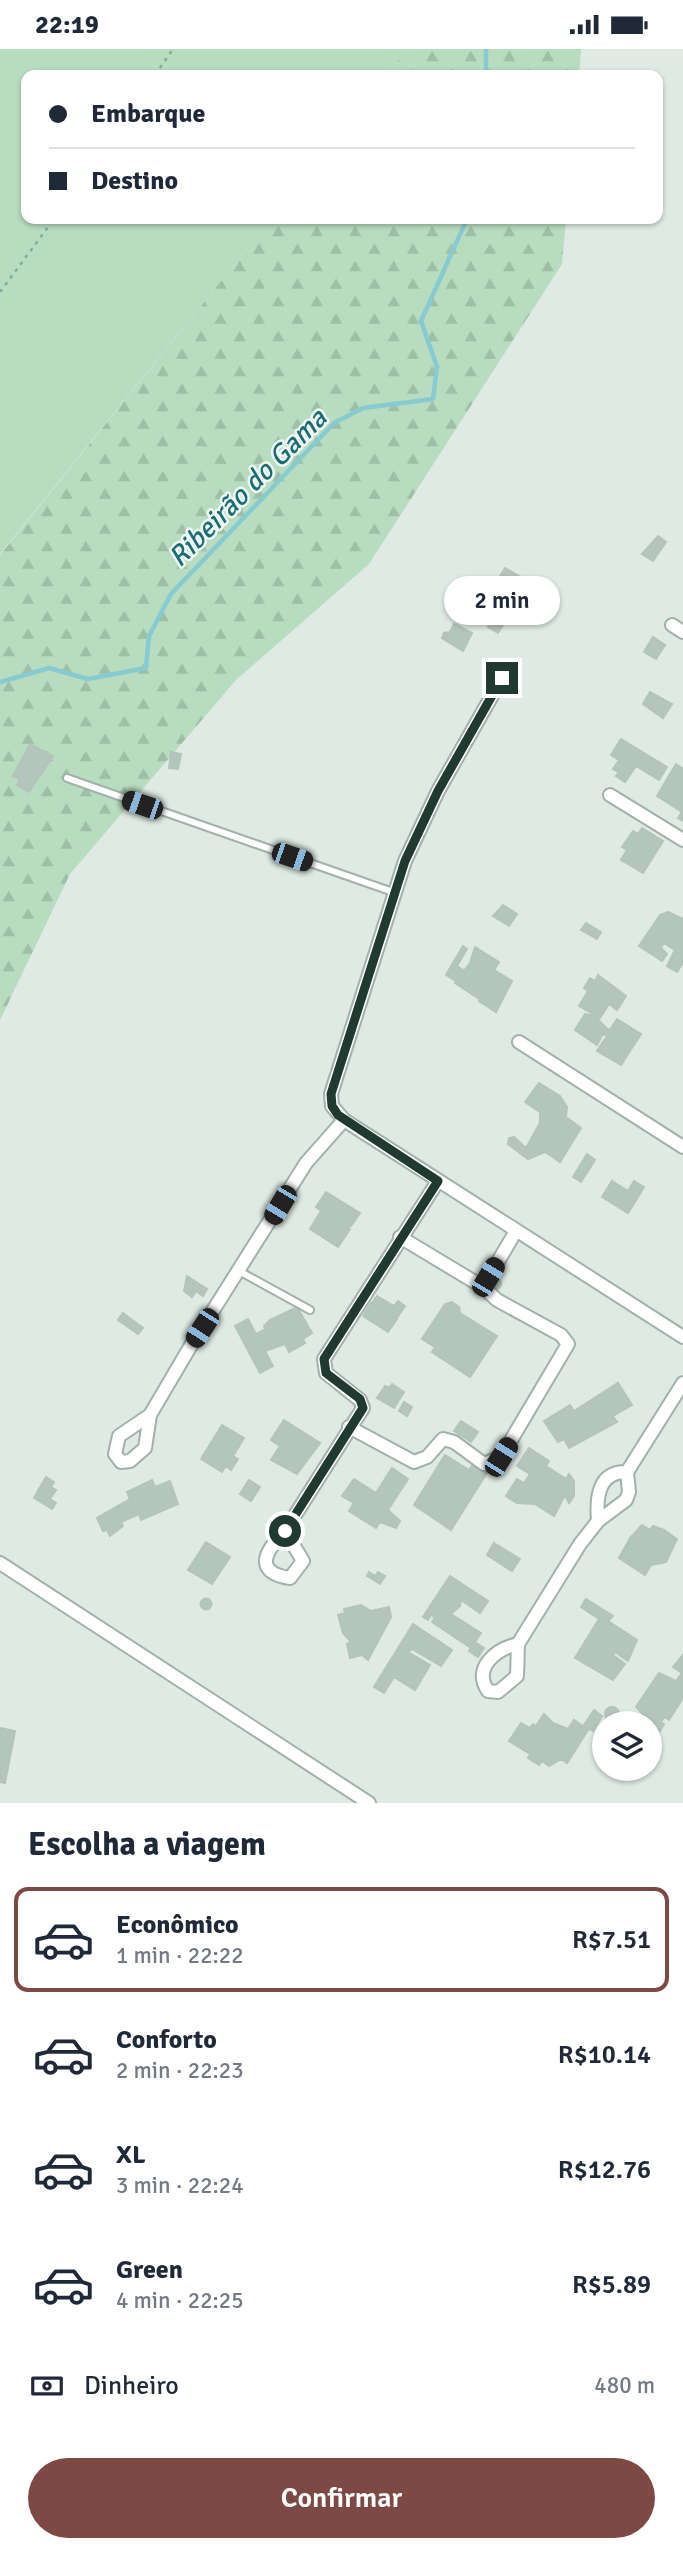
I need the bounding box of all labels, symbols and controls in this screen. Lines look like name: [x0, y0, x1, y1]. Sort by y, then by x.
text: 22:19: [35, 9, 99, 41]
text: Embarque: [91, 98, 205, 130]
text: Destino: [91, 165, 178, 197]
water label: Ribeirão do Gama: [161, 401, 335, 574]
callout: 2 min: [444, 577, 560, 625]
text: 2 min: [474, 586, 530, 615]
route end: [486, 662, 518, 694]
car: [119, 788, 166, 822]
car: [269, 840, 316, 874]
car: [261, 1182, 300, 1228]
car: [469, 1254, 508, 1300]
car: [182, 1305, 223, 1351]
car: [481, 1434, 522, 1480]
route start: [269, 1515, 301, 1547]
map controls: [592, 1711, 662, 1781]
button: layers: [592, 1711, 662, 1781]
text: Escolha a viagem: [28, 1825, 266, 1864]
icon: car: [32, 1908, 95, 1971]
text: Econômico: [116, 1909, 239, 1941]
text: R$7.51: [572, 1924, 651, 1956]
text: 1 min · 22:22: [116, 1941, 244, 1970]
icon: car: [32, 2023, 95, 2086]
text: Conforto: [116, 2024, 217, 2056]
text: R$10.14: [558, 2039, 651, 2071]
text: 2 min · 22:23: [116, 2056, 244, 2085]
icon: car: [32, 2138, 95, 2201]
text: XL: [116, 2139, 146, 2171]
text: R$12.76: [558, 2154, 651, 2186]
text: 3 min · 22:24: [116, 2171, 244, 2200]
icon: car: [32, 2253, 95, 2316]
text: Green: [116, 2254, 183, 2286]
text: R$5.89: [572, 2269, 651, 2301]
text: 4 min · 22:25: [116, 2286, 244, 2315]
icon: cash: [28, 2367, 66, 2405]
text: Dinheiro: [84, 2370, 179, 2402]
text: 480 m: [594, 2371, 655, 2400]
button: Confirmar: [28, 2458, 655, 2538]

